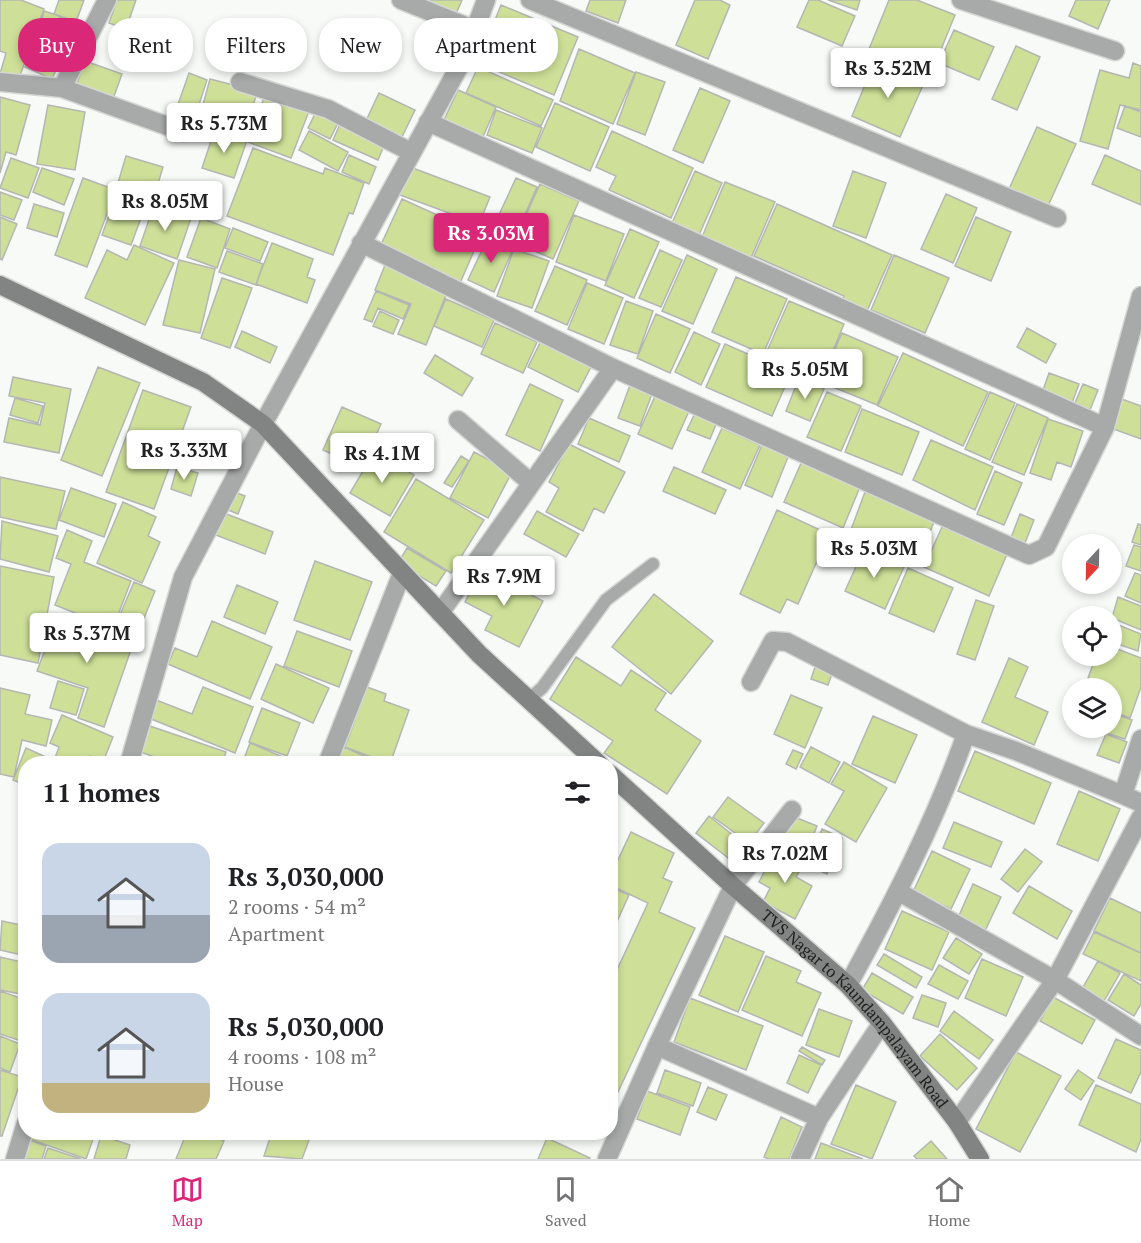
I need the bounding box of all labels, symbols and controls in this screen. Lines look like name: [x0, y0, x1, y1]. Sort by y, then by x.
chip: Buy: [18, 18, 96, 72]
chip: Rent: [108, 18, 193, 72]
chip: Filters: [205, 18, 307, 72]
chip: New: [319, 18, 402, 72]
chip: Apartment: [414, 18, 558, 72]
pin: Rs 3.52M: [826, 48, 950, 99]
text: Rs 3.52M: [845, 54, 931, 81]
pin: Rs 5.73M: [162, 103, 286, 154]
text: Rs 5.73M: [181, 109, 267, 136]
pin: Rs 8.05M: [103, 181, 227, 232]
text: Rs 8.05M: [122, 187, 208, 214]
pin: Rs 3.03M: [429, 213, 553, 264]
text: Rs 3.03M: [448, 219, 534, 246]
pin: Rs 5.05M: [743, 349, 867, 400]
text: Rs 5.05M: [762, 355, 848, 382]
pin: Rs 3.33M: [122, 430, 246, 481]
pin: Rs 4.1M: [327, 433, 437, 484]
text: Rs 3.33M: [141, 436, 227, 463]
text: Rs 4.1M: [344, 439, 420, 466]
pin: Rs 5.03M: [812, 528, 936, 579]
text: Rs 5.03M: [831, 534, 917, 561]
north arrow: [1062, 534, 1122, 594]
map controls: [1062, 534, 1122, 738]
pin: Rs 7.9M: [449, 556, 559, 607]
text: Rs 7.9M: [467, 562, 541, 589]
button: locate: [1062, 606, 1122, 666]
pin: Rs 5.37M: [25, 613, 149, 664]
text: Rs 5.37M: [44, 619, 130, 646]
button: layers: [1062, 678, 1122, 738]
text: 11 homes: [42, 775, 160, 809]
icon: filters: [561, 776, 594, 809]
pin: Rs 7.02M: [723, 833, 847, 884]
text: Rs 7.02M: [742, 839, 828, 866]
text: Rs 3,030,000: [228, 859, 384, 893]
icon: home: [90, 867, 162, 939]
text: 2 rooms · 54 m²: [228, 893, 366, 920]
street label: TVS Nagar to Kaundampalayam Road: [757, 904, 954, 1113]
text: Apartment: [228, 920, 325, 947]
text: Rs 5,030,000: [228, 1009, 384, 1043]
icon: home: [90, 1017, 162, 1089]
text: 4 rooms · 108 m²: [228, 1043, 376, 1070]
text: House: [228, 1070, 284, 1097]
tab: Map: [171, 1173, 204, 1231]
tab: Saved: [545, 1173, 587, 1231]
tab: Home: [928, 1173, 970, 1231]

